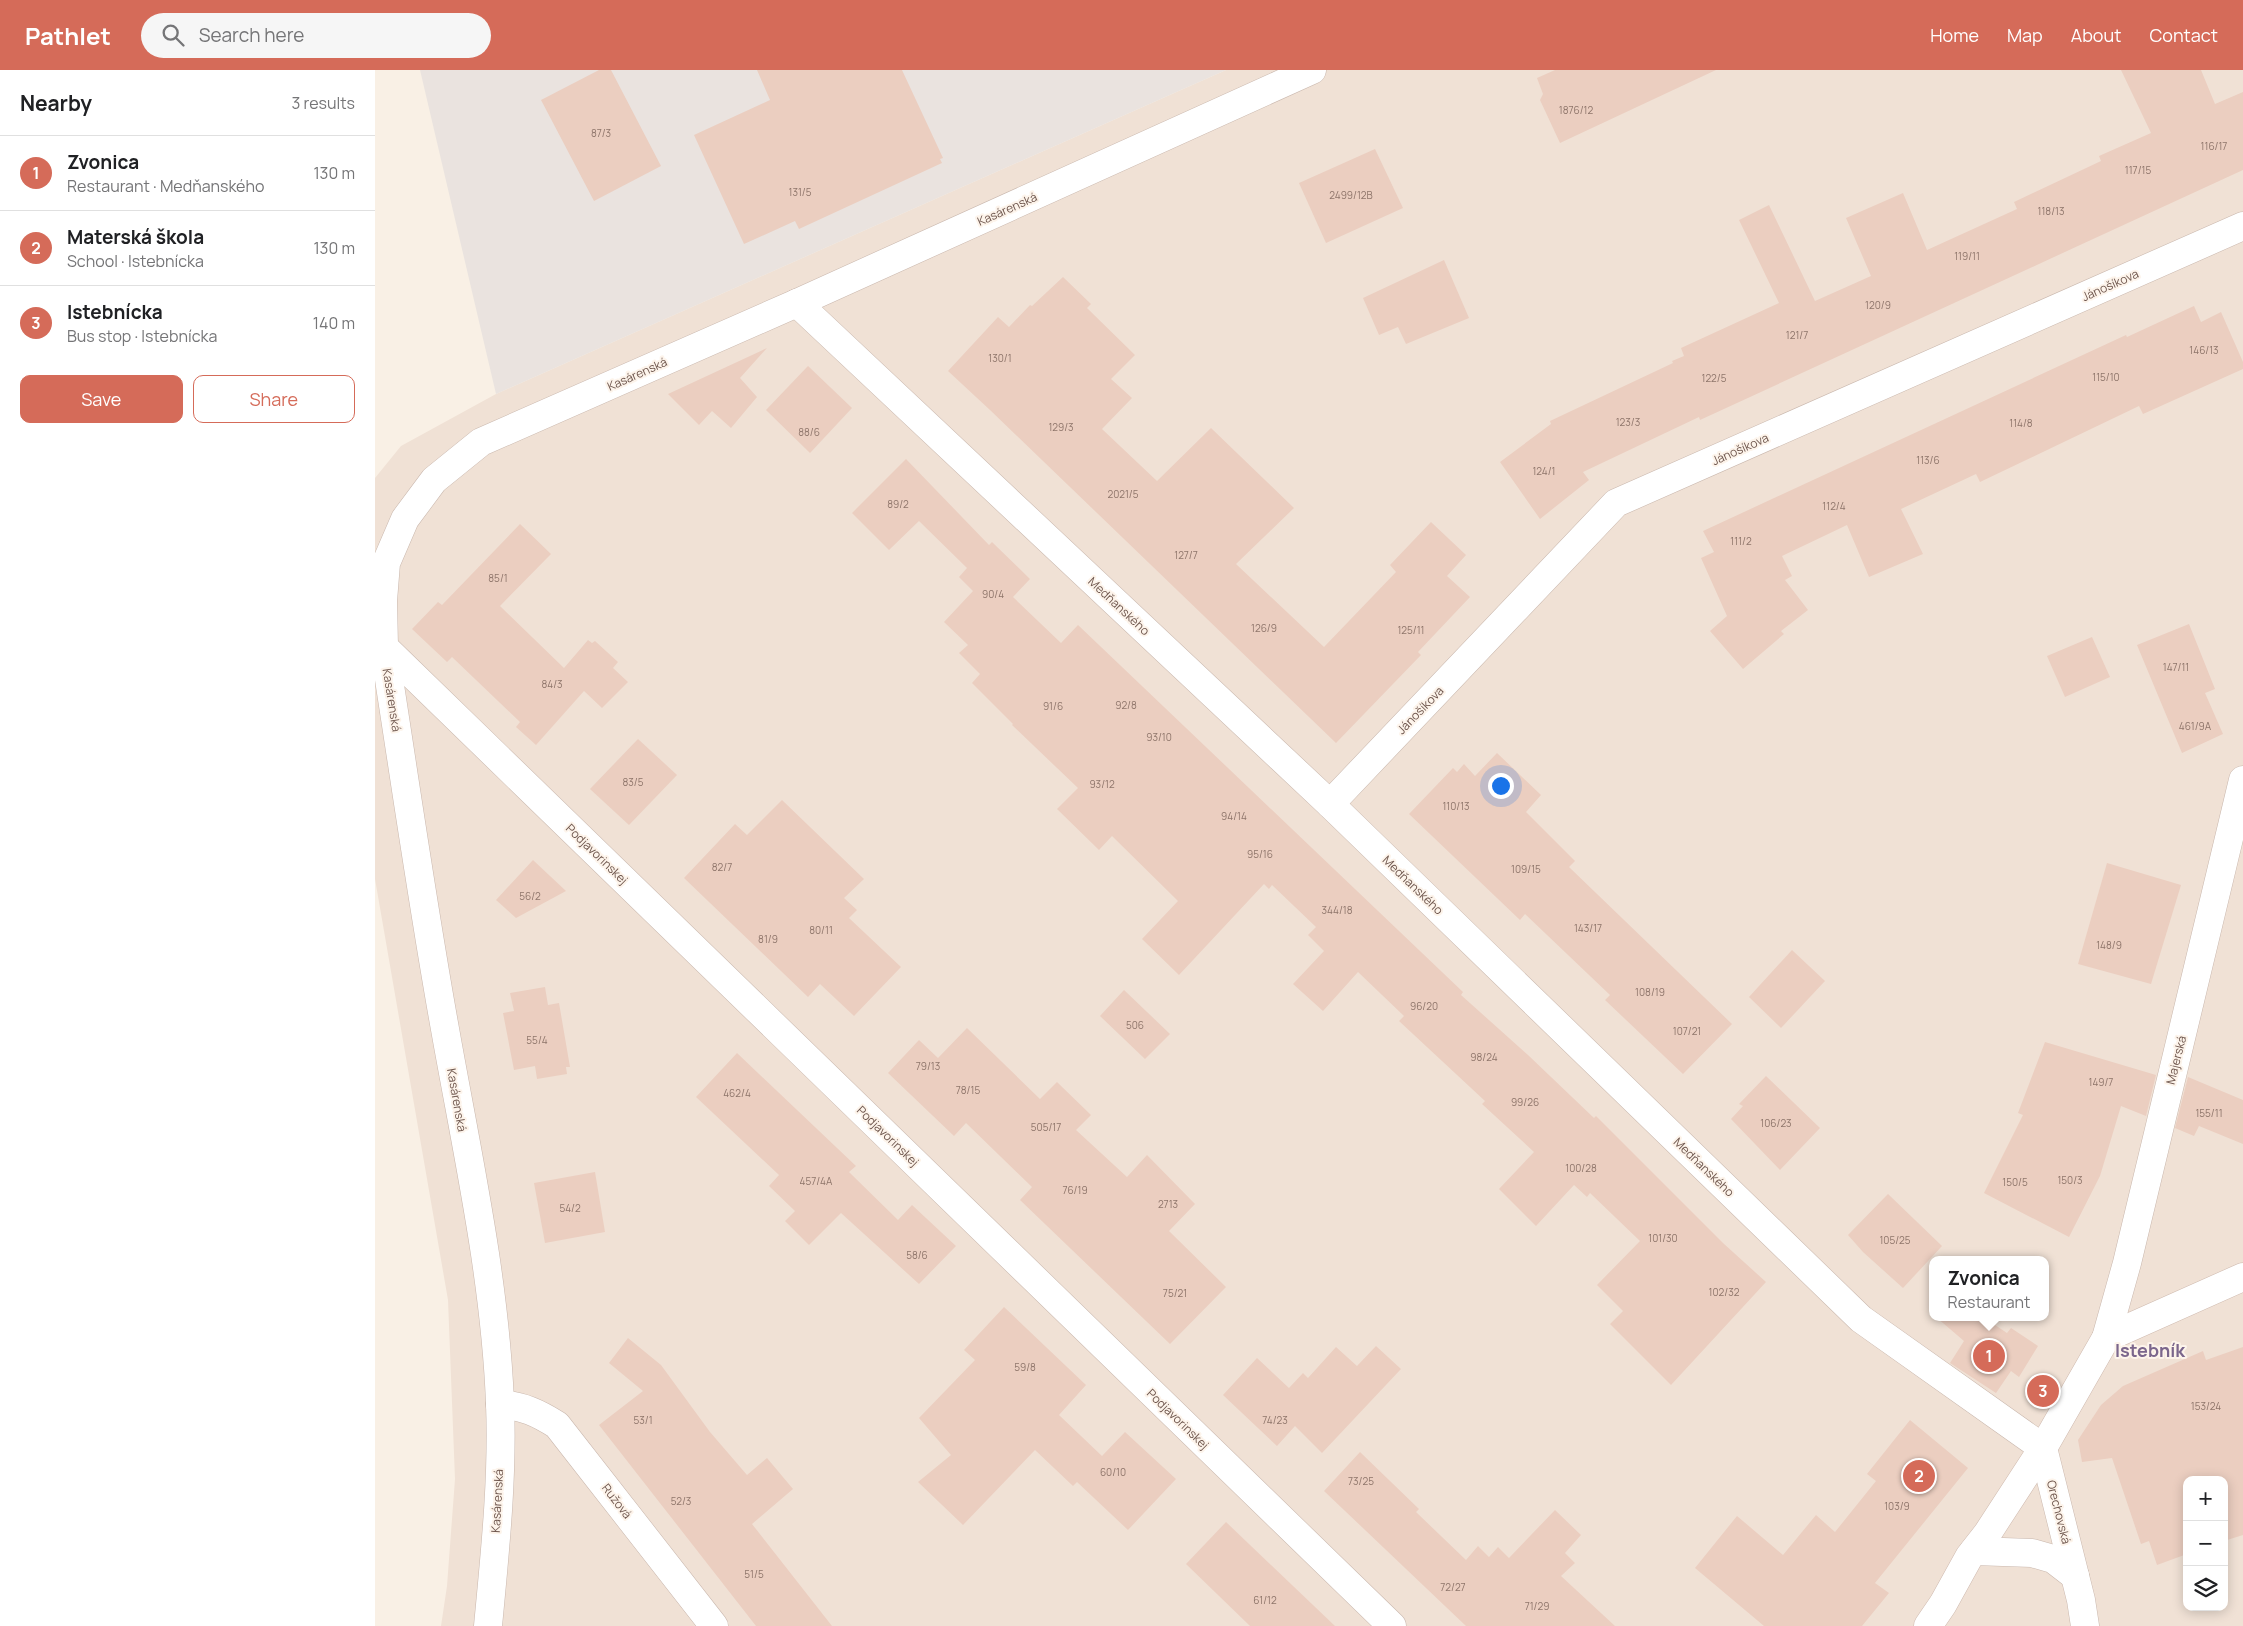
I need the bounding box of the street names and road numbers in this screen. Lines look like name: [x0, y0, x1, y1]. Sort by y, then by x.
street label: Kasárenská: [974, 188, 1040, 230]
street label: Jánošíkova: [2079, 265, 2141, 305]
street label: Kasárenská: [604, 353, 670, 395]
street label: Jánošíkova: [1709, 429, 1771, 469]
street label: Medňanského: [1085, 573, 1153, 639]
street label: Kasárenská: [379, 667, 405, 733]
street label: Jánošíkova: [1393, 682, 1447, 738]
street label: Podjavorinskej: [562, 820, 632, 888]
street label: Medňanského: [1379, 852, 1447, 918]
street label: Majerská: [2162, 1034, 2190, 1086]
street label: Kasárenská: [443, 1067, 471, 1133]
street label: Podjavorinskej: [853, 1102, 923, 1170]
street label: Medňanského: [1670, 1134, 1738, 1200]
street label: Podjavorinskej: [1143, 1385, 1213, 1453]
street label: Kasárenská: [487, 1469, 507, 1533]
street label: Orechovská: [2043, 1478, 2075, 1546]
street label: Ružová: [598, 1480, 636, 1522]

